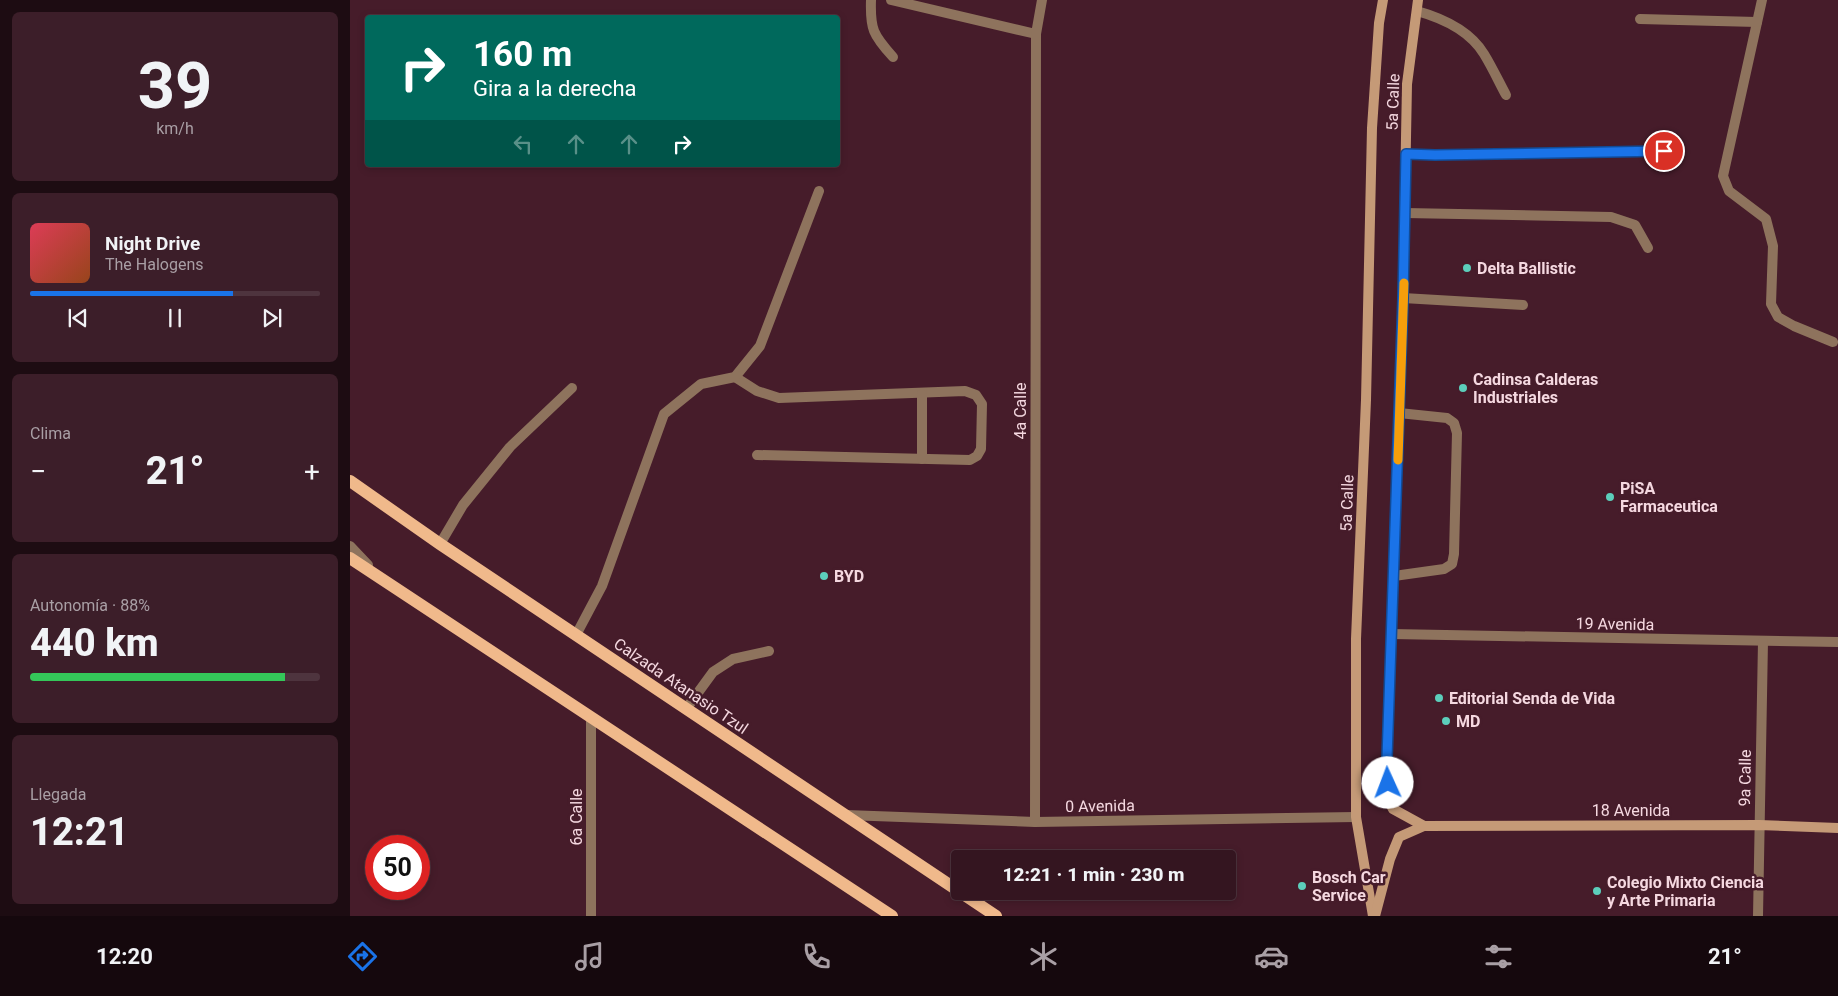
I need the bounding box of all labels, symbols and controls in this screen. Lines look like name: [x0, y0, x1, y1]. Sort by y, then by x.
text: 160 m: [473, 34, 572, 75]
icon: right: [390, 35, 455, 100]
text: 39: [138, 48, 212, 124]
street label: 5a Calle: [1383, 73, 1403, 131]
text: Gira a la derecha: [473, 76, 637, 101]
text: km/h: [156, 119, 194, 138]
icon: left: [509, 130, 537, 158]
icon: ahead: [562, 130, 590, 158]
icon: ahead: [615, 130, 643, 158]
icon: right: [668, 130, 696, 158]
pin: [1643, 130, 1685, 172]
icon: arrive: [1650, 137, 1678, 165]
text: Night Drive: [105, 232, 200, 255]
text: The Halogens: [105, 255, 204, 274]
place label: Delta Ballistic: [1477, 259, 1576, 278]
marker: Delta Ballistic: [1461, 262, 1473, 274]
icon: previous: [64, 304, 92, 332]
icon: pause: [161, 304, 189, 332]
icon: next: [258, 304, 286, 332]
place label: Cadinsa Calderas Industriales: [1473, 370, 1598, 407]
street label: 4a Calle: [1011, 382, 1030, 440]
marker: Cadinsa Calderas Industriales: [1457, 382, 1469, 394]
text: Clima: [30, 424, 71, 443]
text: 21°: [146, 449, 204, 493]
text: −: [30, 455, 46, 488]
text: +: [304, 455, 320, 488]
street label: 5a Calle: [1337, 474, 1357, 532]
place label: PiSA Farmaceutica: [1620, 479, 1718, 516]
marker: PiSA Farmaceutica: [1604, 491, 1616, 503]
place label: BYD: [834, 567, 864, 586]
marker: BYD: [818, 570, 830, 582]
text: Autonomía · 88%: [30, 596, 150, 615]
street label: 19 Avenida: [1576, 614, 1654, 634]
text: 440 km: [30, 621, 159, 665]
street label: Calzada Atanasio Tzul: [610, 634, 752, 738]
place label: Editorial Senda de Vida: [1449, 689, 1616, 708]
marker: Editorial Senda de Vida: [1433, 692, 1445, 704]
place label: MD: [1456, 712, 1480, 731]
marker: MD: [1440, 715, 1452, 727]
street label: 9a Calle: [1735, 749, 1755, 807]
position arrow: [1361, 756, 1413, 808]
text: Llegada: [30, 785, 86, 804]
street label: 6a Calle: [567, 788, 586, 846]
street label: 0 Avenida: [1065, 796, 1135, 816]
street label: 18 Avenida: [1592, 801, 1670, 820]
text: 12:21: [30, 810, 129, 854]
speed limit sign: 50: [365, 835, 430, 900]
text: 12:21 · 1 min · 230 m: [1002, 863, 1185, 886]
place label: Bosch Car Service: [1312, 868, 1386, 905]
place label: Colegio Mixto Ciencia y Arte Primaria: [1607, 873, 1764, 910]
marker: Bosch Car Service: [1296, 880, 1308, 892]
marker: Colegio Mixto Ciencia y Arte Primaria: [1591, 885, 1603, 897]
icon: directions: [345, 939, 380, 974]
icon: music: [572, 939, 607, 974]
icon: phone: [799, 939, 834, 974]
icon: climate: [1026, 939, 1061, 974]
icon: car: [1254, 939, 1289, 974]
icon: filters: [1481, 939, 1516, 974]
text: 12:20: [96, 944, 153, 969]
text: 21°: [1708, 944, 1742, 969]

